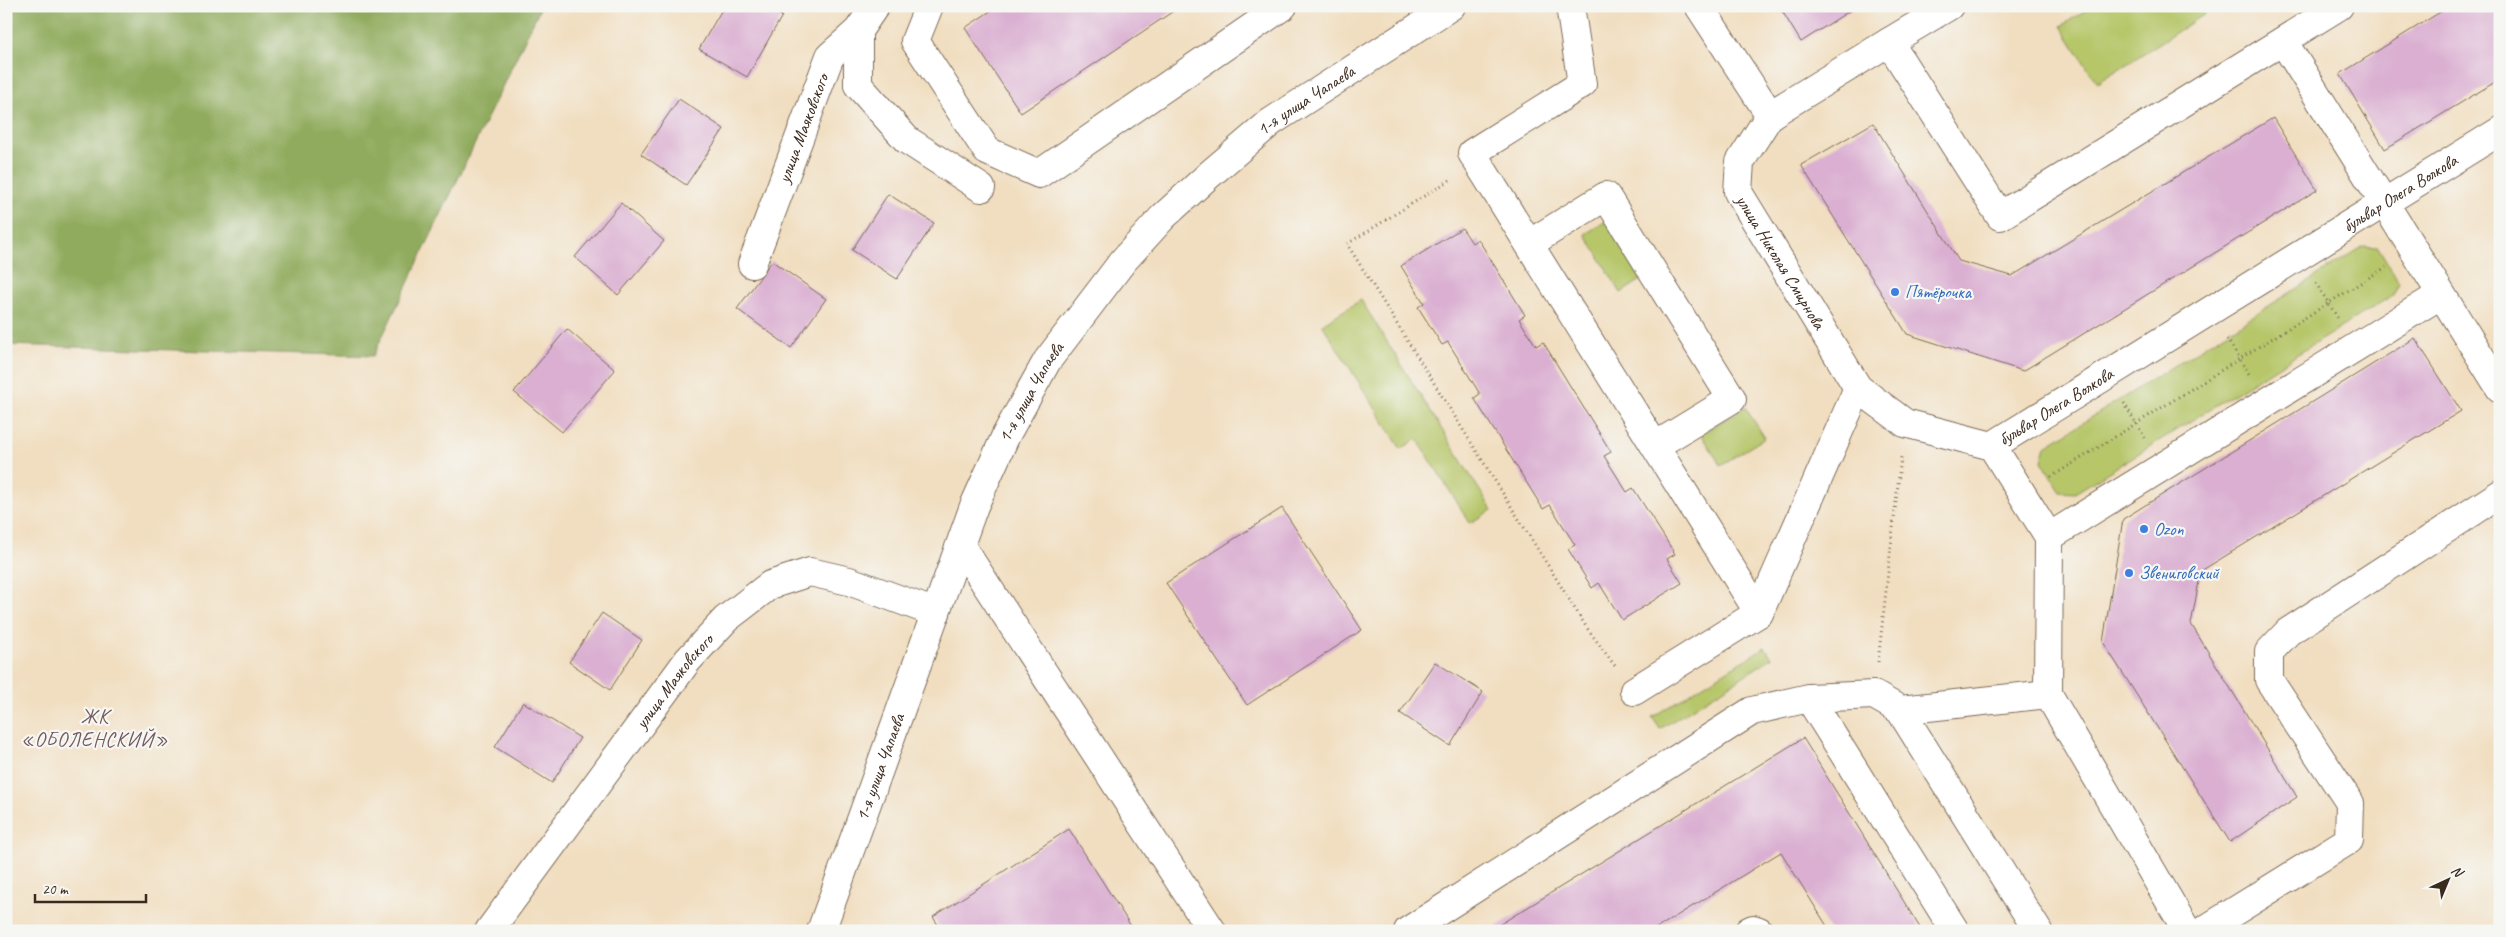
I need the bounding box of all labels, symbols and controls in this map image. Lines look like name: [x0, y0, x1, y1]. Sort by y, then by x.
street label: 1-я улица Чапаева: [1252, 59, 1360, 140]
street label: улица Маяковского: [772, 69, 834, 187]
street label: бульвар Олега Волкова: [2338, 149, 2462, 237]
street label: улица Николая Смирнова: [1731, 190, 1831, 334]
place label: Пятёрочка: [1905, 281, 1973, 303]
marker: Пятёрочка: [1889, 286, 1901, 298]
street label: 1-я улица Чапаева: [993, 336, 1069, 446]
street label: бульвар Олега Волкова: [1994, 362, 2118, 450]
place label: Ozon: [2154, 518, 2184, 540]
marker: Ozon: [2138, 523, 2150, 535]
place label: Звениговский: [2139, 562, 2220, 584]
marker: Звениговский: [2123, 567, 2135, 579]
street label: улица Маяковского: [630, 628, 719, 734]
district label: ЖК «ОБОЛЕНСКИЙ»: [21, 704, 169, 752]
street label: 1-я улица Чапаева: [851, 709, 910, 824]
north arrow: [2424, 854, 2474, 904]
text: N: [2448, 862, 2467, 882]
scale bar: [35, 872, 146, 904]
text: 20 m: [42, 880, 69, 899]

